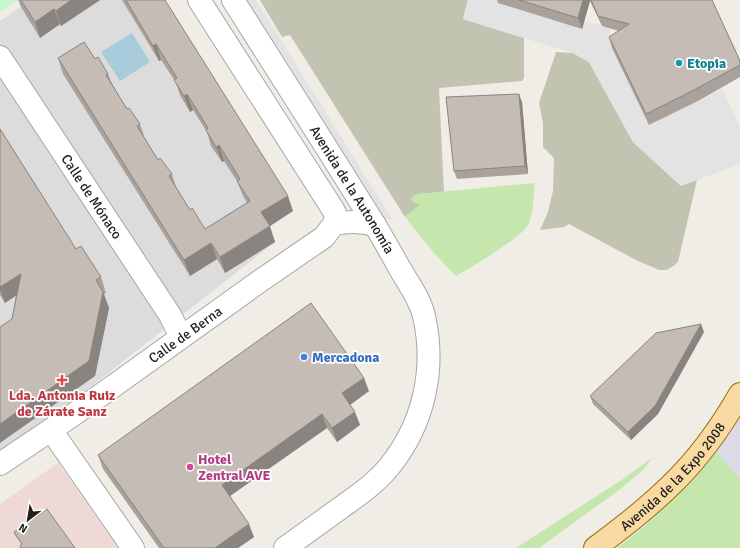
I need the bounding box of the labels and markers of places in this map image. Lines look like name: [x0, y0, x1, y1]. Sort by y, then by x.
place label: Etopia: [687, 55, 726, 72]
marker: Etopia: [674, 58, 684, 68]
place label: Mercadona: [312, 349, 379, 366]
marker: Mercadona: [299, 352, 309, 362]
marker: Lda. Antonia Ruiz de Zárate Sanz: [57, 375, 67, 385]
place label: Lda. Antonia Ruiz de Zárate Sanz: [9, 387, 115, 420]
place label: Hotel Zentral AVE: [198, 451, 271, 484]
marker: Hotel Zentral AVE: [185, 462, 195, 472]

